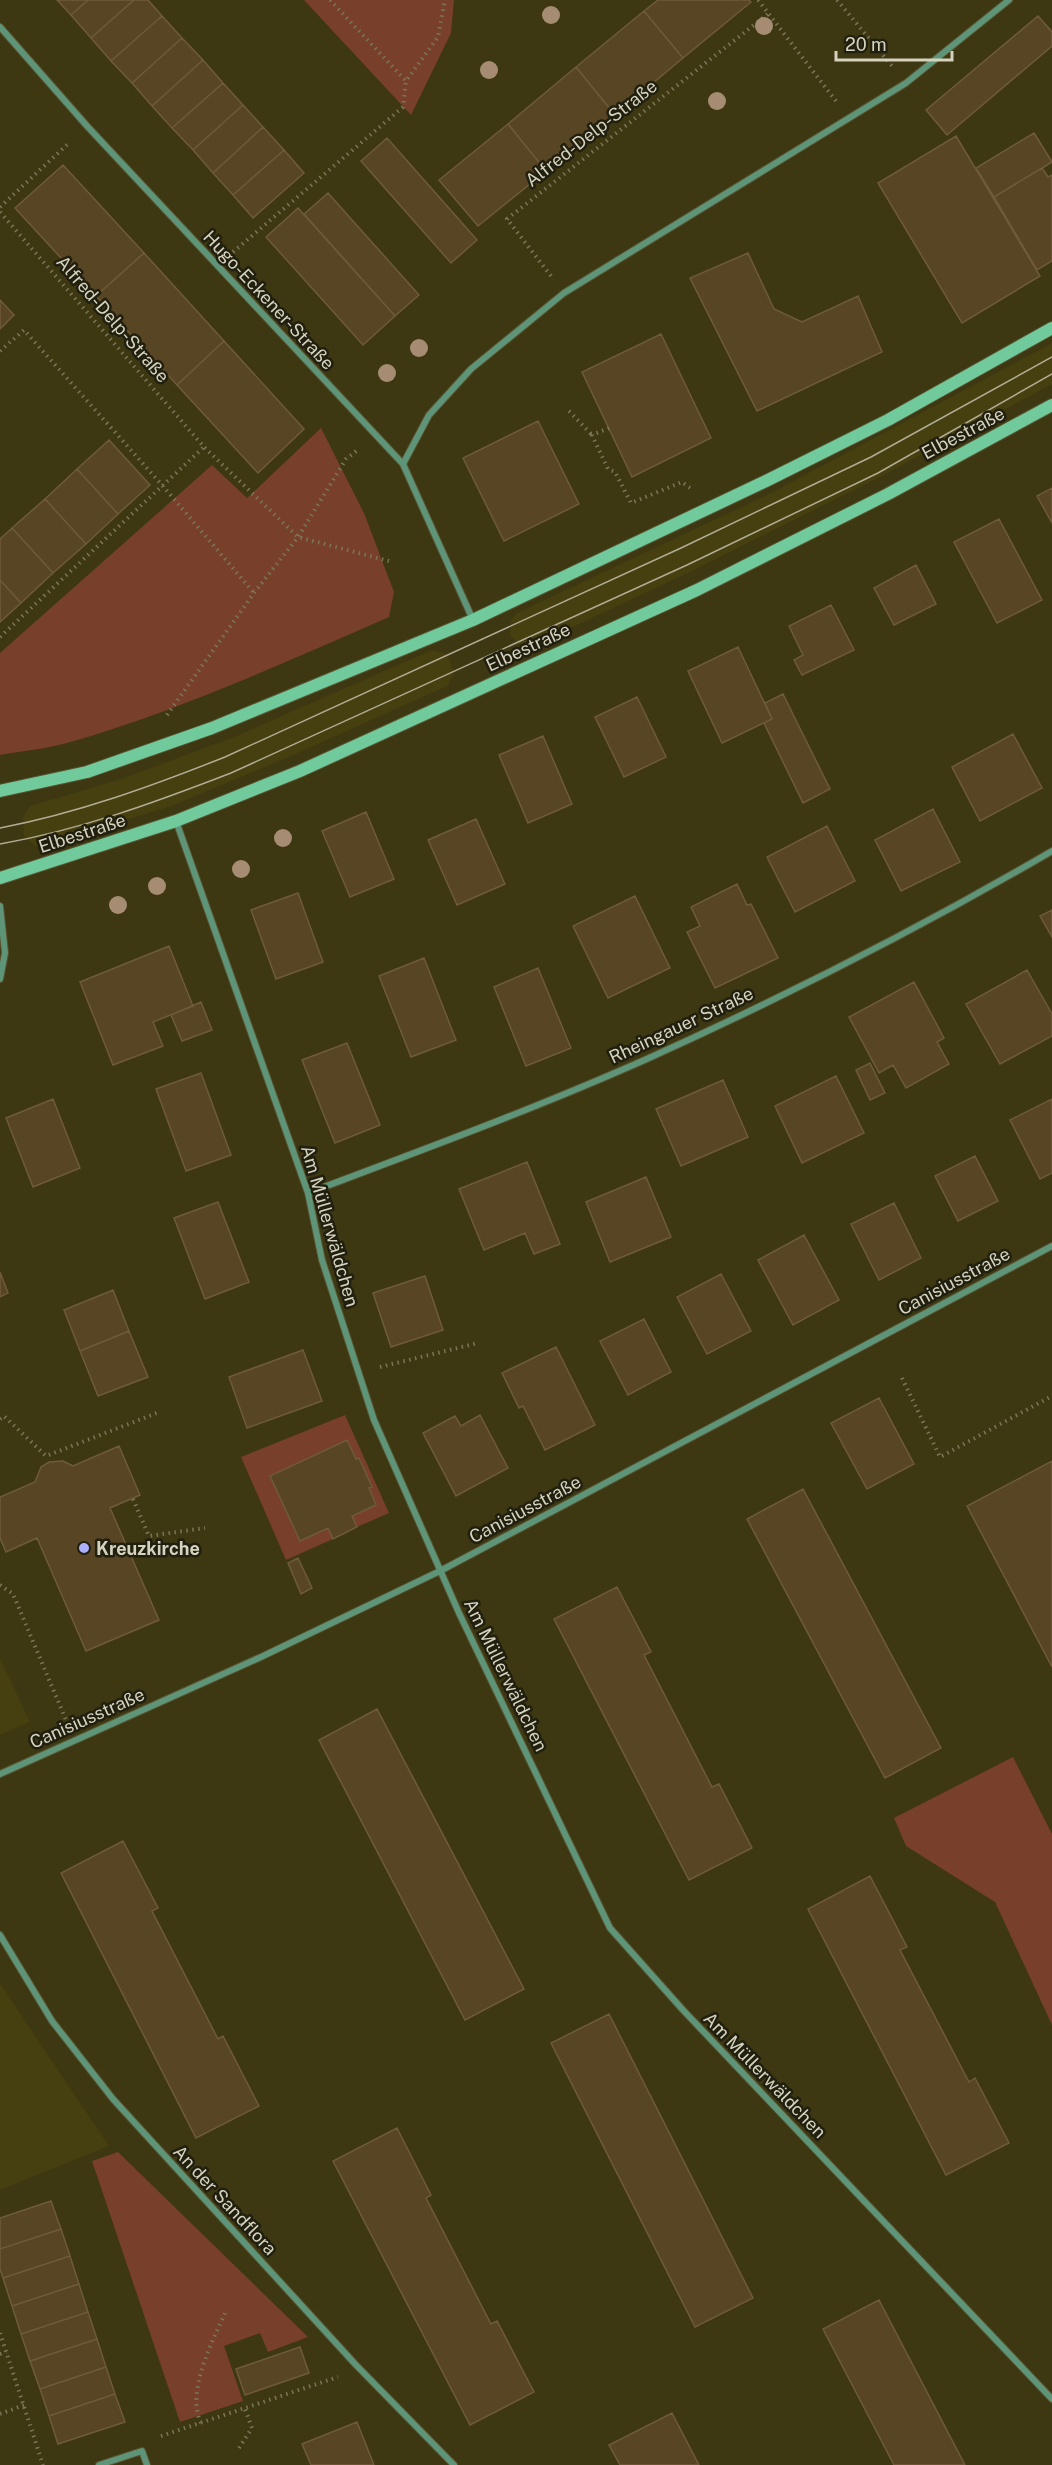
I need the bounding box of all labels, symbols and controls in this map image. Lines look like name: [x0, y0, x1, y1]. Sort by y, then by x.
scale bar: [836, 24, 952, 62]
text: 20 m: [845, 34, 887, 55]
street label: Alfred-Delp-Straße: [521, 75, 661, 191]
street label: Hugo-Eckener-Straße: [199, 226, 339, 374]
street label: Alfred-Delp-Straße: [52, 251, 174, 387]
street label: Elbestraße: [918, 402, 1008, 464]
street label: Elbestraße: [483, 618, 573, 676]
street label: Elbestraße: [36, 809, 128, 857]
street label: Rheingauer Straße: [606, 982, 756, 1068]
street label: Am Müllerwäldchen: [297, 1143, 363, 1309]
street label: Canisiusstraße: [895, 1243, 1013, 1319]
street label: Canisiusstraße: [466, 1471, 584, 1547]
place label: Kreuzkirche: [96, 1538, 200, 1559]
marker: Kreuzkirche: [77, 1541, 91, 1555]
street label: Am Müllerwäldchen: [460, 1595, 552, 1755]
street label: Canisiusstraße: [26, 1683, 148, 1753]
street label: Am Müllerwäldchen: [699, 2008, 831, 2142]
street label: An der Sandflora: [169, 2141, 281, 2259]

